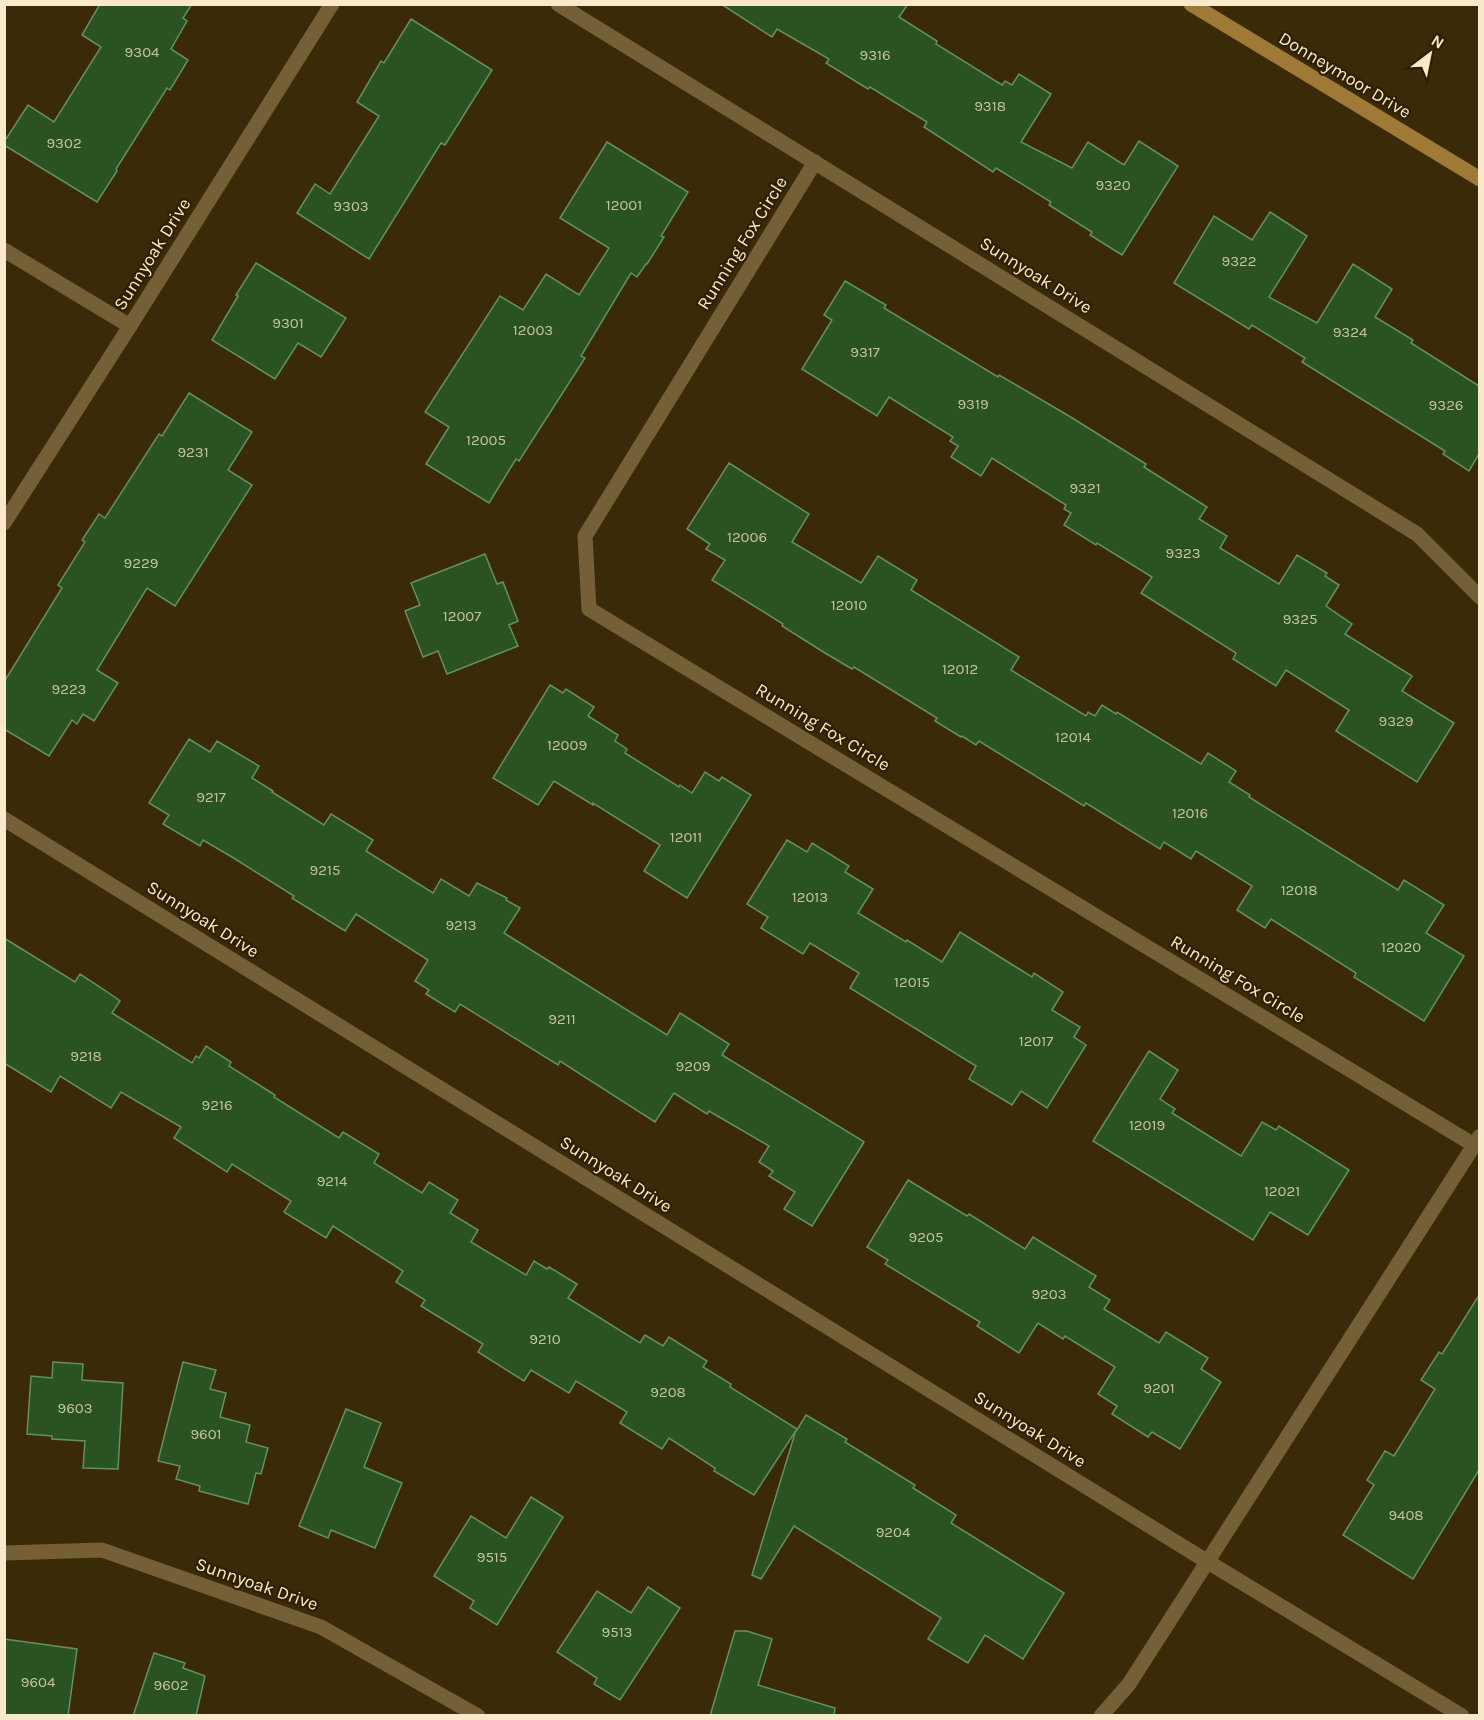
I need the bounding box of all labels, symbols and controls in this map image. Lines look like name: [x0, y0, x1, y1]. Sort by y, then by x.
north arrow: [1400, 24, 1460, 84]
street label: Donneymoor Drive: [1275, 27, 1415, 123]
text: N: [1428, 31, 1448, 53]
house number: 9304: [125, 43, 160, 61]
house number: 9316: [859, 46, 891, 64]
house number: 9318: [974, 97, 1006, 115]
house number: 9302: [46, 134, 82, 152]
street label: Running Fox Circle: [692, 172, 792, 314]
house number: 9320: [1095, 176, 1131, 194]
street label: Sunnyoak Drive: [109, 194, 195, 314]
house number: 12001: [606, 196, 642, 214]
house number: 9303: [333, 197, 369, 215]
street label: Sunnyoak Drive: [976, 232, 1096, 318]
house number: 9322: [1222, 252, 1256, 270]
house number: 9301: [272, 314, 304, 332]
house number: 12003: [513, 321, 553, 339]
house number: 9324: [1333, 323, 1368, 341]
house number: 9317: [850, 343, 880, 361]
house number: 9319: [957, 395, 989, 413]
house number: 9326: [1429, 396, 1463, 414]
house number: 12005: [466, 431, 506, 449]
house number: 9231: [177, 443, 209, 461]
house number: 9321: [1069, 479, 1101, 497]
house number: 12006: [727, 528, 767, 546]
house number: 9323: [1165, 544, 1201, 562]
house number: 9229: [124, 554, 158, 572]
house number: 12010: [831, 596, 867, 614]
house number: 12007: [443, 607, 481, 625]
house number: 9325: [1283, 610, 1317, 628]
house number: 12012: [942, 660, 978, 678]
street label: Running Fox Circle: [752, 678, 894, 776]
house number: 9223: [52, 680, 86, 698]
house number: 9329: [1379, 712, 1413, 730]
house number: 12014: [1055, 728, 1092, 746]
house number: 12009: [547, 736, 587, 754]
house number: 9217: [196, 788, 226, 806]
house number: 12016: [1172, 804, 1208, 822]
house number: 12011: [670, 828, 702, 846]
house number: 9215: [310, 861, 340, 879]
street label: Sunnyoak Drive: [143, 876, 263, 962]
house number: 12018: [1281, 881, 1317, 899]
house number: 12013: [792, 888, 828, 906]
house number: 9213: [445, 916, 477, 934]
street label: Running Fox Circle: [1167, 930, 1309, 1028]
house number: 12020: [1381, 938, 1421, 956]
house number: 12015: [894, 973, 930, 991]
house number: 9211: [548, 1010, 576, 1028]
house number: 12017: [1019, 1032, 1053, 1050]
house number: 9218: [70, 1047, 102, 1065]
house number: 9209: [676, 1057, 711, 1075]
house number: 9216: [202, 1096, 232, 1114]
house number: 12019: [1129, 1116, 1165, 1134]
street label: Sunnyoak Drive: [556, 1131, 676, 1217]
house number: 9214: [317, 1172, 348, 1190]
house number: 12021: [1264, 1182, 1300, 1200]
house number: 9205: [909, 1228, 943, 1246]
house number: 9203: [1031, 1285, 1067, 1303]
house number: 9210: [529, 1330, 561, 1348]
house number: 9201: [1143, 1379, 1175, 1397]
house number: 9208: [650, 1383, 686, 1401]
street label: Sunnyoak Drive: [970, 1386, 1090, 1472]
house number: 9603: [57, 1399, 93, 1417]
house number: 9601: [190, 1425, 222, 1443]
house number: 9408: [1388, 1506, 1424, 1524]
house number: 9204: [876, 1523, 911, 1541]
house number: 9515: [477, 1548, 507, 1566]
street label: Sunnyoak Drive: [193, 1553, 321, 1615]
house number: 9513: [602, 1623, 632, 1641]
house number: 9604: [21, 1673, 56, 1691]
house number: 9602: [154, 1676, 188, 1694]

